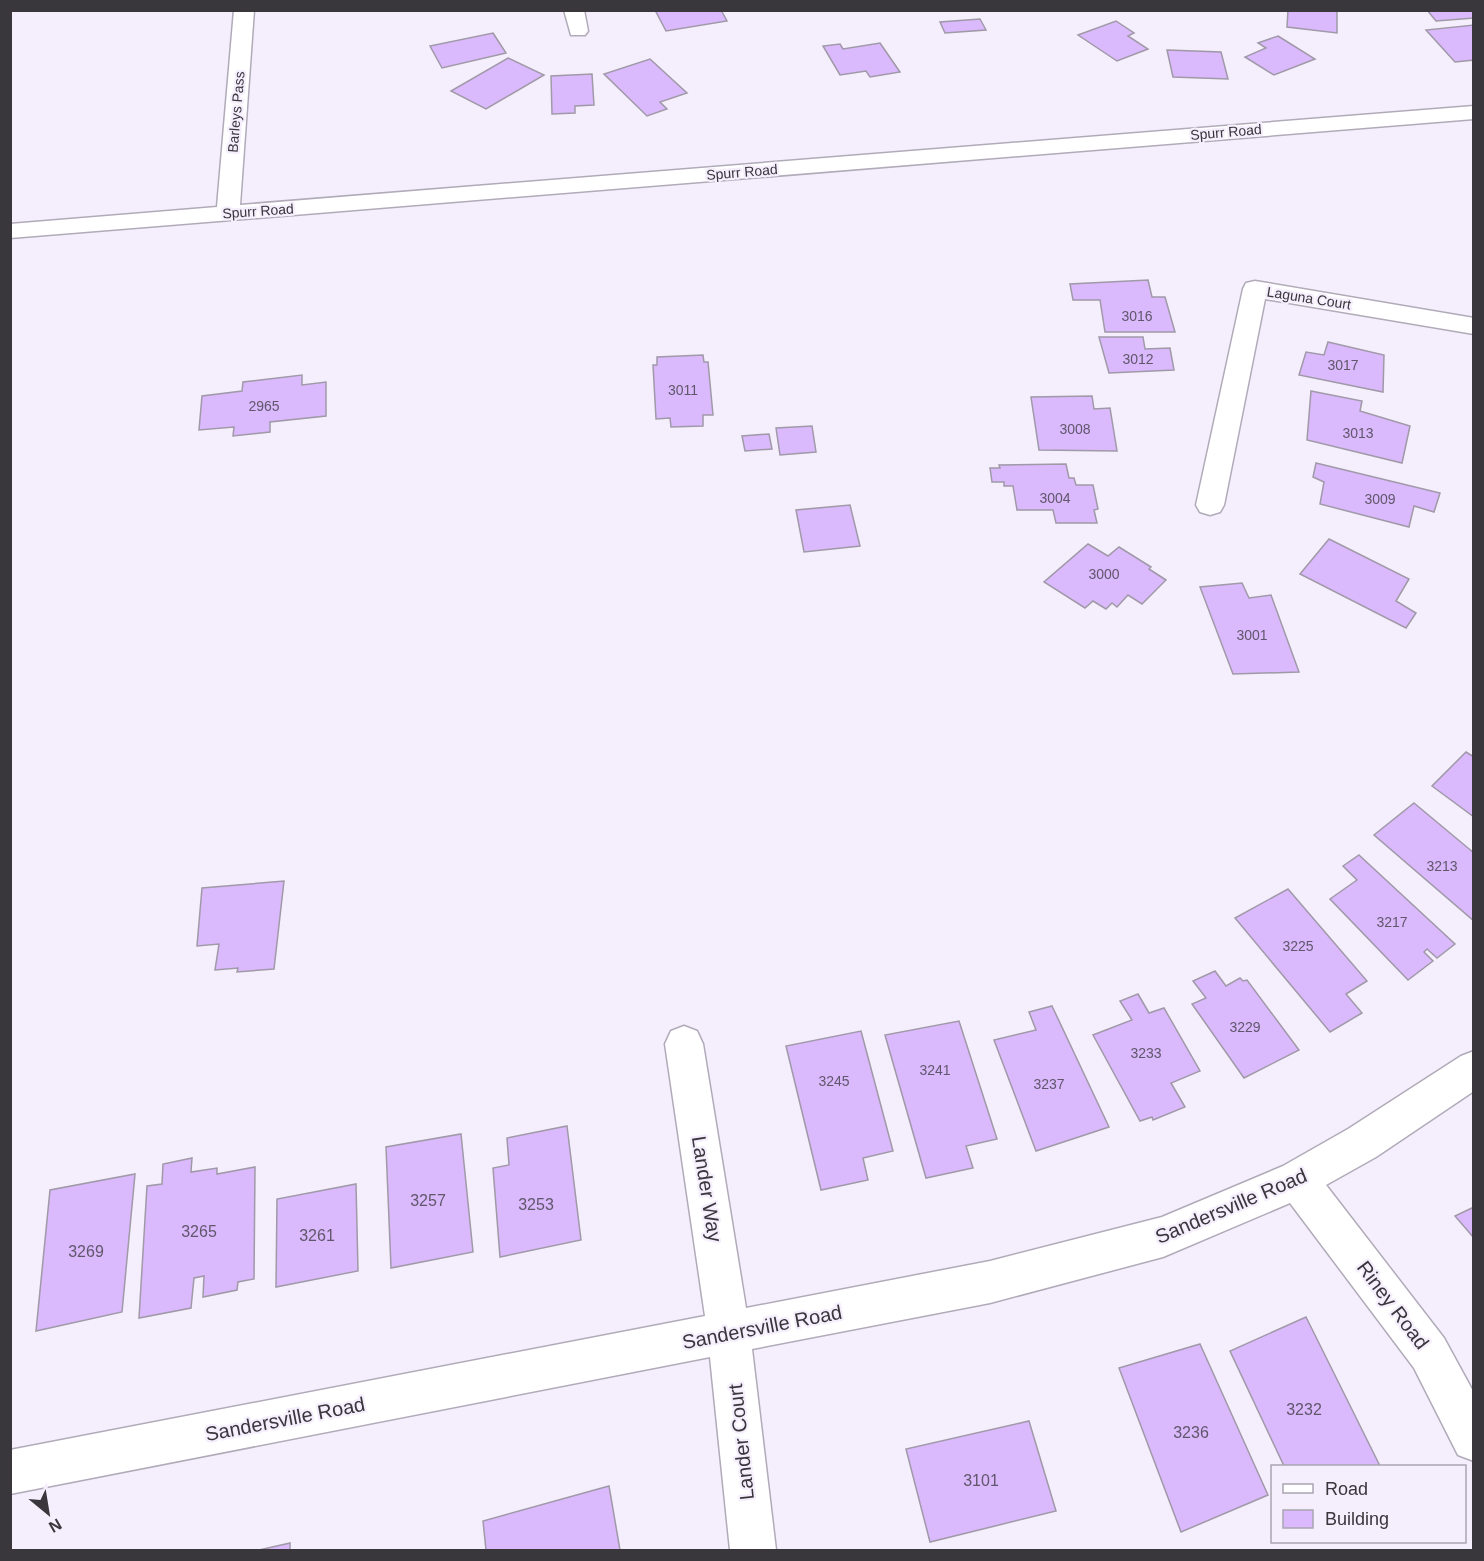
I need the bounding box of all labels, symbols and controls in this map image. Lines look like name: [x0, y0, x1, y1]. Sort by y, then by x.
street label: Barleys Pass: [224, 71, 248, 153]
street label: Spurr Road: [1190, 121, 1262, 143]
street label: Spurr Road: [706, 161, 778, 183]
street label: Spurr Road: [222, 201, 294, 221]
street label: Laguna Court: [1266, 283, 1352, 313]
house number: 3016: [1121, 308, 1153, 324]
house number: 3012: [1122, 351, 1154, 367]
house number: 3017: [1327, 357, 1359, 373]
house number: 3011: [668, 382, 698, 398]
house number: 2965: [248, 398, 280, 414]
house number: 3008: [1059, 421, 1091, 437]
house number: 3013: [1342, 425, 1374, 441]
house number: 3004: [1039, 490, 1071, 506]
house number: 3009: [1364, 491, 1396, 507]
house number: 3000: [1088, 566, 1120, 582]
house number: 3001: [1236, 627, 1268, 643]
house number: 3213: [1426, 858, 1458, 874]
house number: 3217: [1376, 914, 1408, 930]
house number: 3225: [1282, 938, 1314, 954]
house number: 3229: [1229, 1019, 1261, 1035]
house number: 3233: [1130, 1045, 1162, 1061]
house number: 3241: [919, 1062, 951, 1078]
house number: 3245: [818, 1073, 850, 1089]
house number: 3237: [1033, 1076, 1065, 1092]
street label: Lander Way: [688, 1134, 726, 1244]
street label: Sandersville Road: [1152, 1164, 1310, 1248]
house number: 3257: [410, 1192, 446, 1209]
house number: 3253: [518, 1196, 554, 1213]
house number: 3265: [181, 1223, 217, 1240]
house number: 3261: [299, 1227, 335, 1244]
house number: 3269: [68, 1243, 104, 1260]
street label: Riney Road: [1353, 1257, 1433, 1353]
street label: Sandersville Road: [680, 1301, 844, 1353]
street label: Lander Court: [724, 1382, 758, 1501]
street label: Sandersville Road: [203, 1393, 367, 1445]
house number: 3232: [1286, 1401, 1322, 1418]
house number: 3236: [1173, 1424, 1209, 1441]
legend: [1271, 1465, 1466, 1543]
house number: 3101: [963, 1472, 999, 1489]
text: Road: [1325, 1479, 1368, 1499]
north arrow: [18, 1483, 78, 1543]
text: Building: [1325, 1509, 1389, 1529]
text: N: [46, 1515, 65, 1536]

